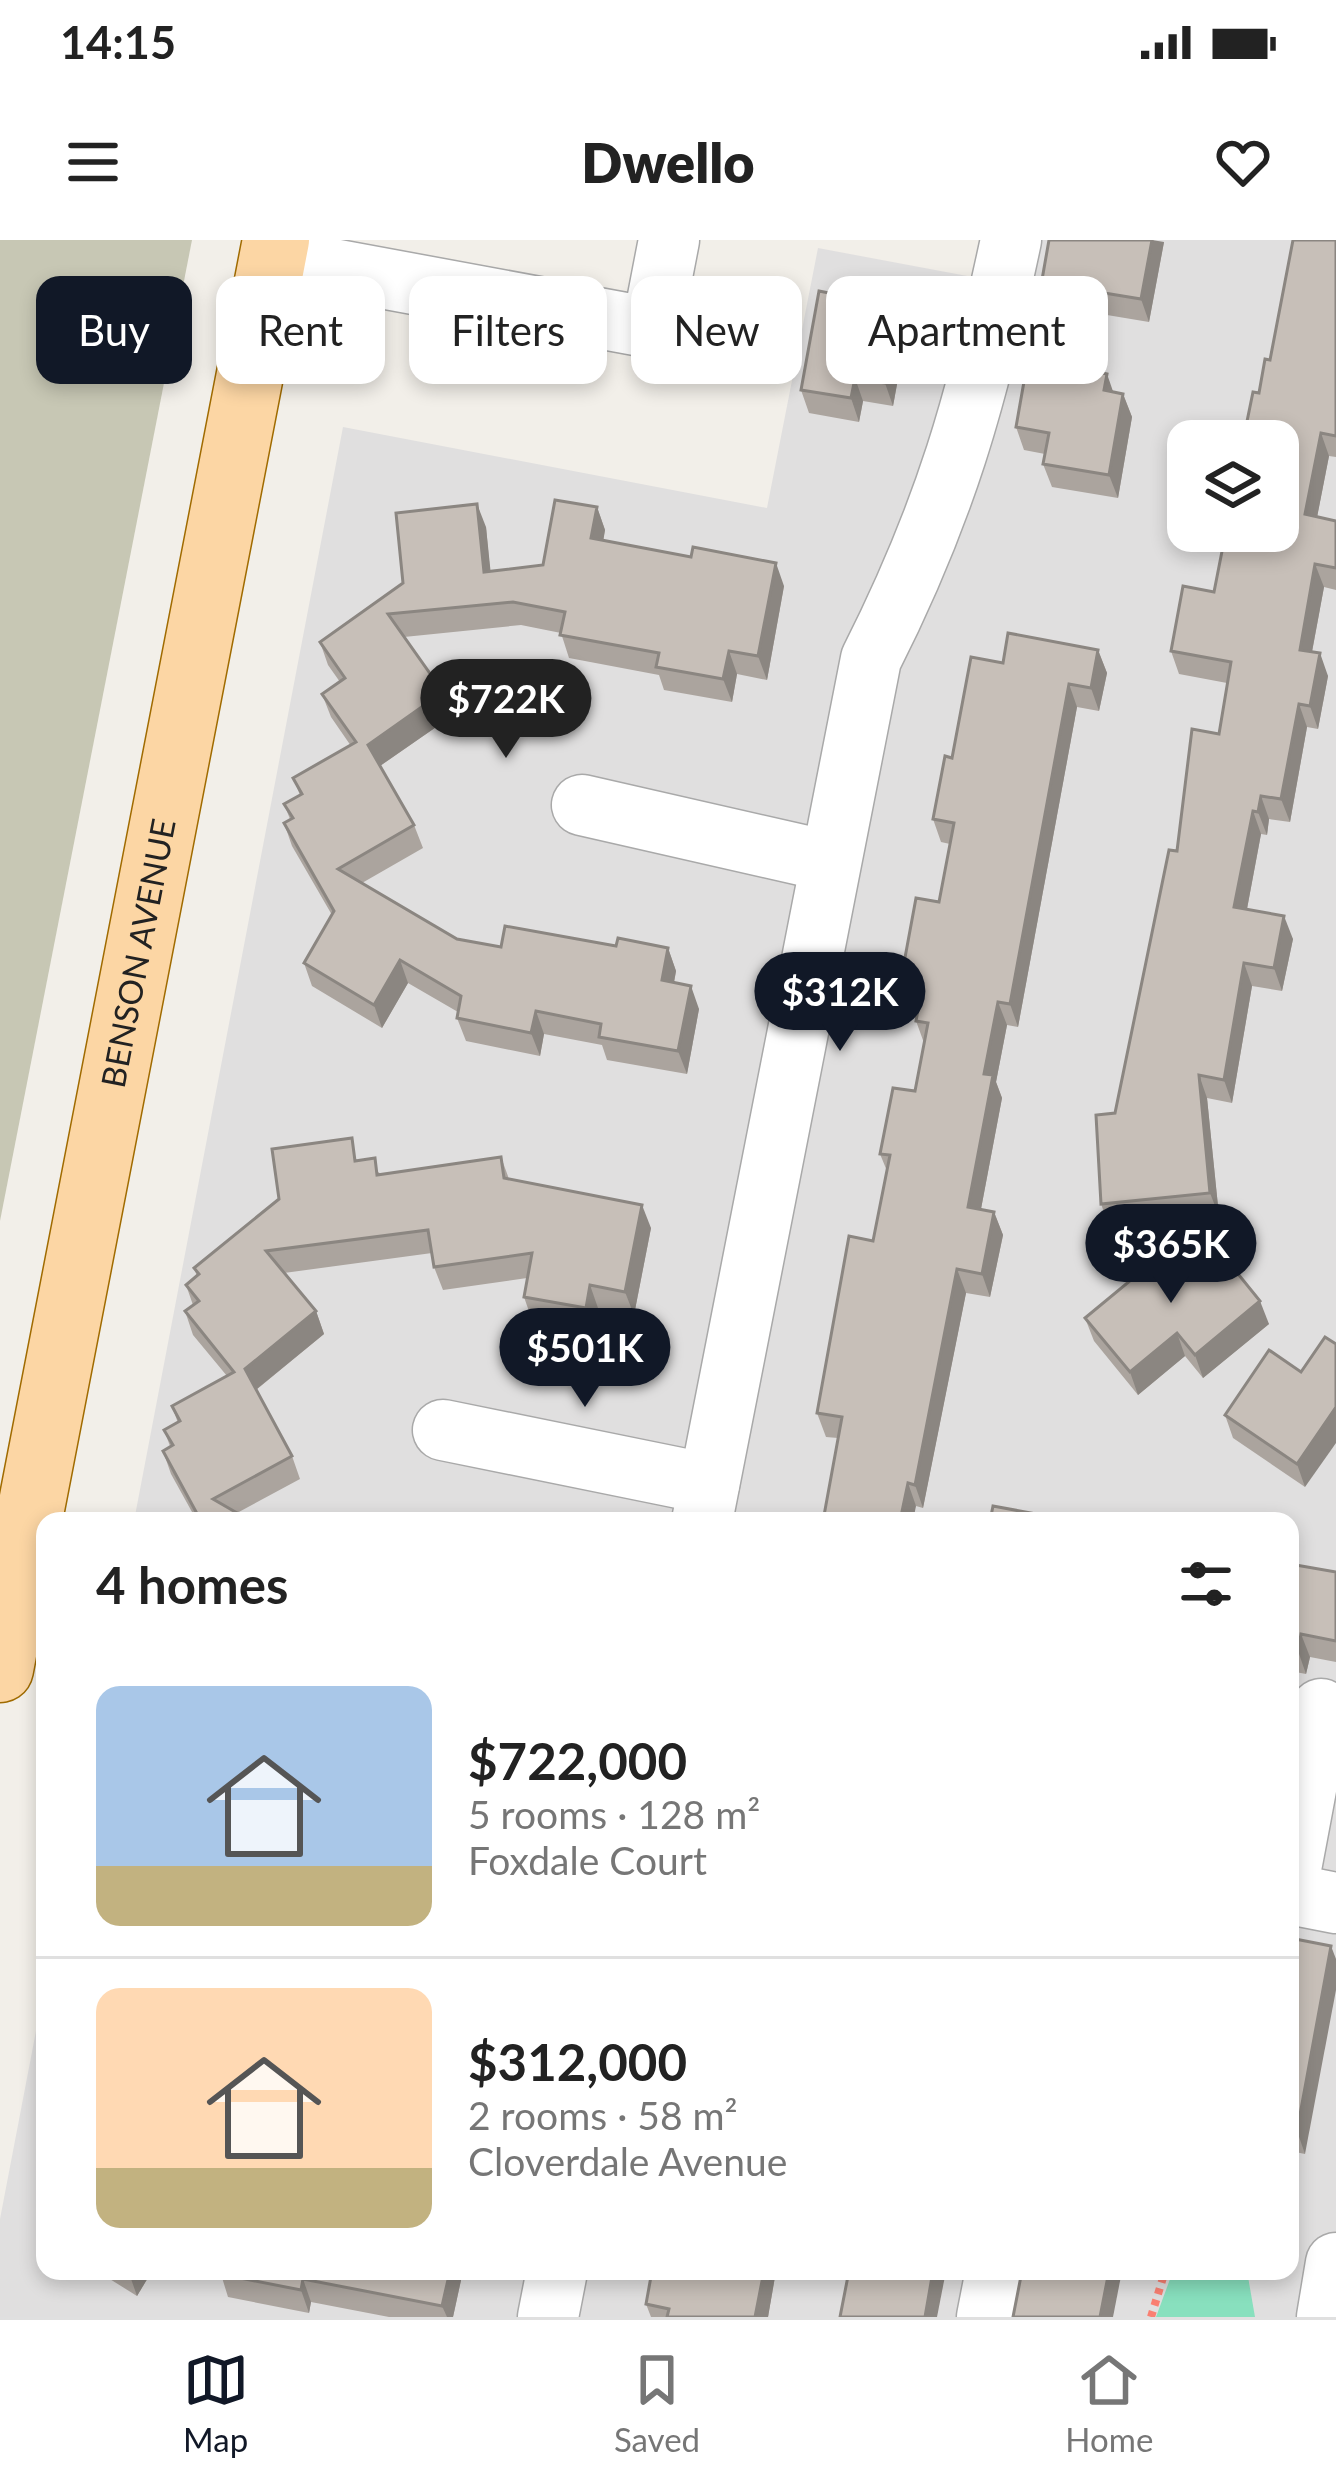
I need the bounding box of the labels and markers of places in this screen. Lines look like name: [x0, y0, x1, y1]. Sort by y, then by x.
pin: $722K: [422, 659, 590, 761]
pin: $312K: [756, 952, 924, 1054]
pin: $365K: [1087, 1204, 1255, 1306]
pin: $501K: [501, 1308, 669, 1410]

